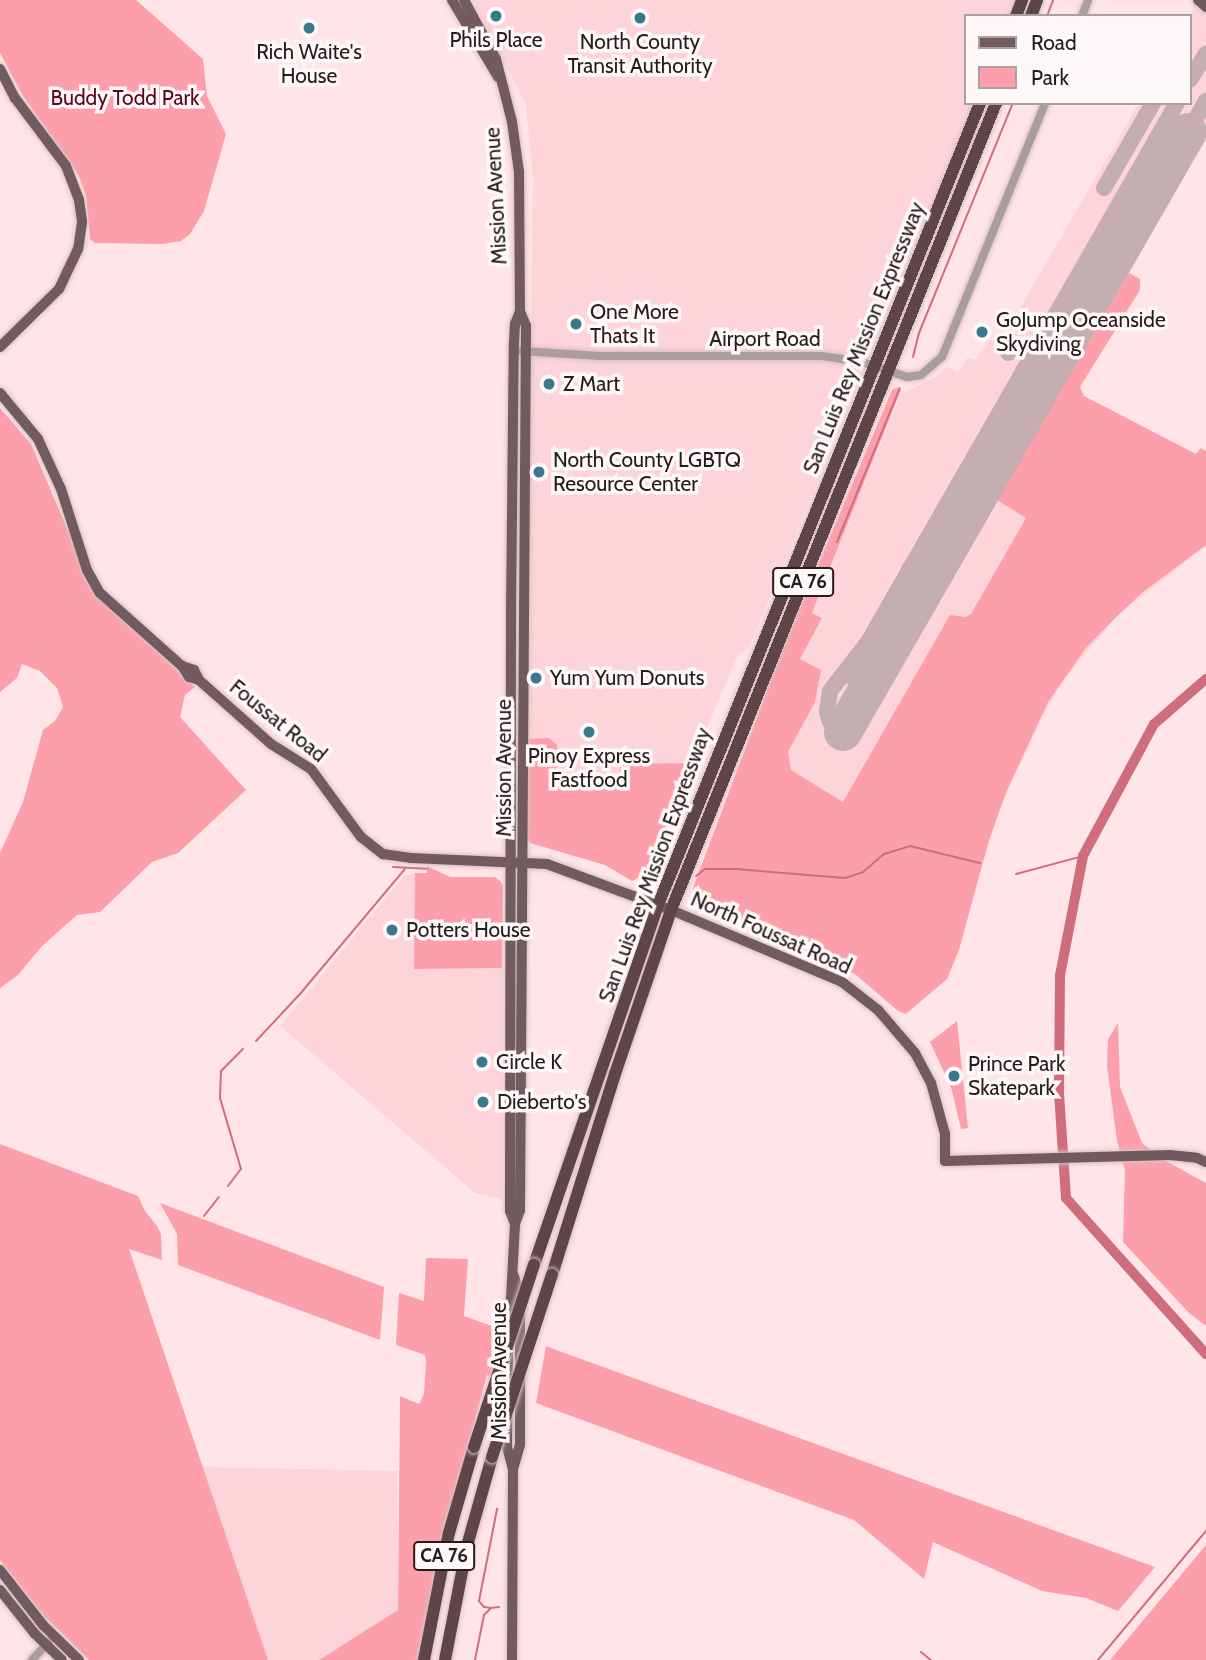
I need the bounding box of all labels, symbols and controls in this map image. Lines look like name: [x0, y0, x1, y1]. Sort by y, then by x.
marker: Phils Place: [488, 8, 504, 24]
marker: North County Transit Authority: [632, 10, 648, 26]
legend: [964, 14, 1192, 105]
marker: Rich Waite's House: [301, 20, 317, 36]
place label: Phils Place: [449, 27, 543, 53]
place label: North County Transit Authority: [567, 29, 713, 79]
text: Road: [1031, 30, 1077, 55]
place label: Rich Waite's House: [256, 39, 362, 89]
text: Park: [1031, 65, 1069, 90]
park label: Buddy Todd Park: [50, 85, 200, 111]
street label: Mission Avenue: [480, 127, 512, 265]
street label: San Luis Rey Mission Expressway: [798, 199, 930, 477]
place label: One More Thats It: [590, 299, 679, 349]
place label: GoJump Oceanside Skydiving: [996, 307, 1166, 357]
marker: One More Thats It: [568, 316, 584, 332]
marker: GoJump Oceanside Skydiving: [974, 324, 990, 340]
street label: Airport Road: [709, 326, 821, 352]
place label: Z Mart: [563, 371, 620, 397]
marker: Z Mart: [541, 376, 557, 392]
place label: North County LGBTQ Resource Center: [553, 447, 741, 497]
marker: North County LGBTQ Resource Center: [531, 464, 547, 480]
road number: CA 76: [772, 566, 834, 597]
place label: Yum Yum Donuts: [550, 665, 705, 691]
marker: Yum Yum Donuts: [528, 670, 544, 686]
street label: Foussat Road: [225, 674, 331, 768]
street label: Mission Avenue: [491, 699, 517, 837]
marker: Pinoy Express Fastfood: [581, 724, 597, 740]
street label: San Luis Rey Mission Expressway: [593, 724, 717, 1006]
place label: Pinoy Express Fastfood: [528, 743, 650, 793]
street label: North Foussat Road: [687, 886, 855, 980]
place label: Potters House: [406, 917, 531, 943]
marker: Potters House: [384, 922, 400, 938]
place label: Circle K: [496, 1049, 562, 1075]
place label: Prince Park Skatepark: [968, 1051, 1065, 1101]
marker: Circle K: [474, 1054, 490, 1070]
marker: Prince Park Skatepark: [946, 1068, 962, 1084]
place label: Dieberto's: [497, 1089, 587, 1115]
marker: Dieberto's: [475, 1094, 491, 1110]
street label: Mission Avenue: [486, 1302, 512, 1440]
road number: CA 76: [412, 1540, 476, 1572]

